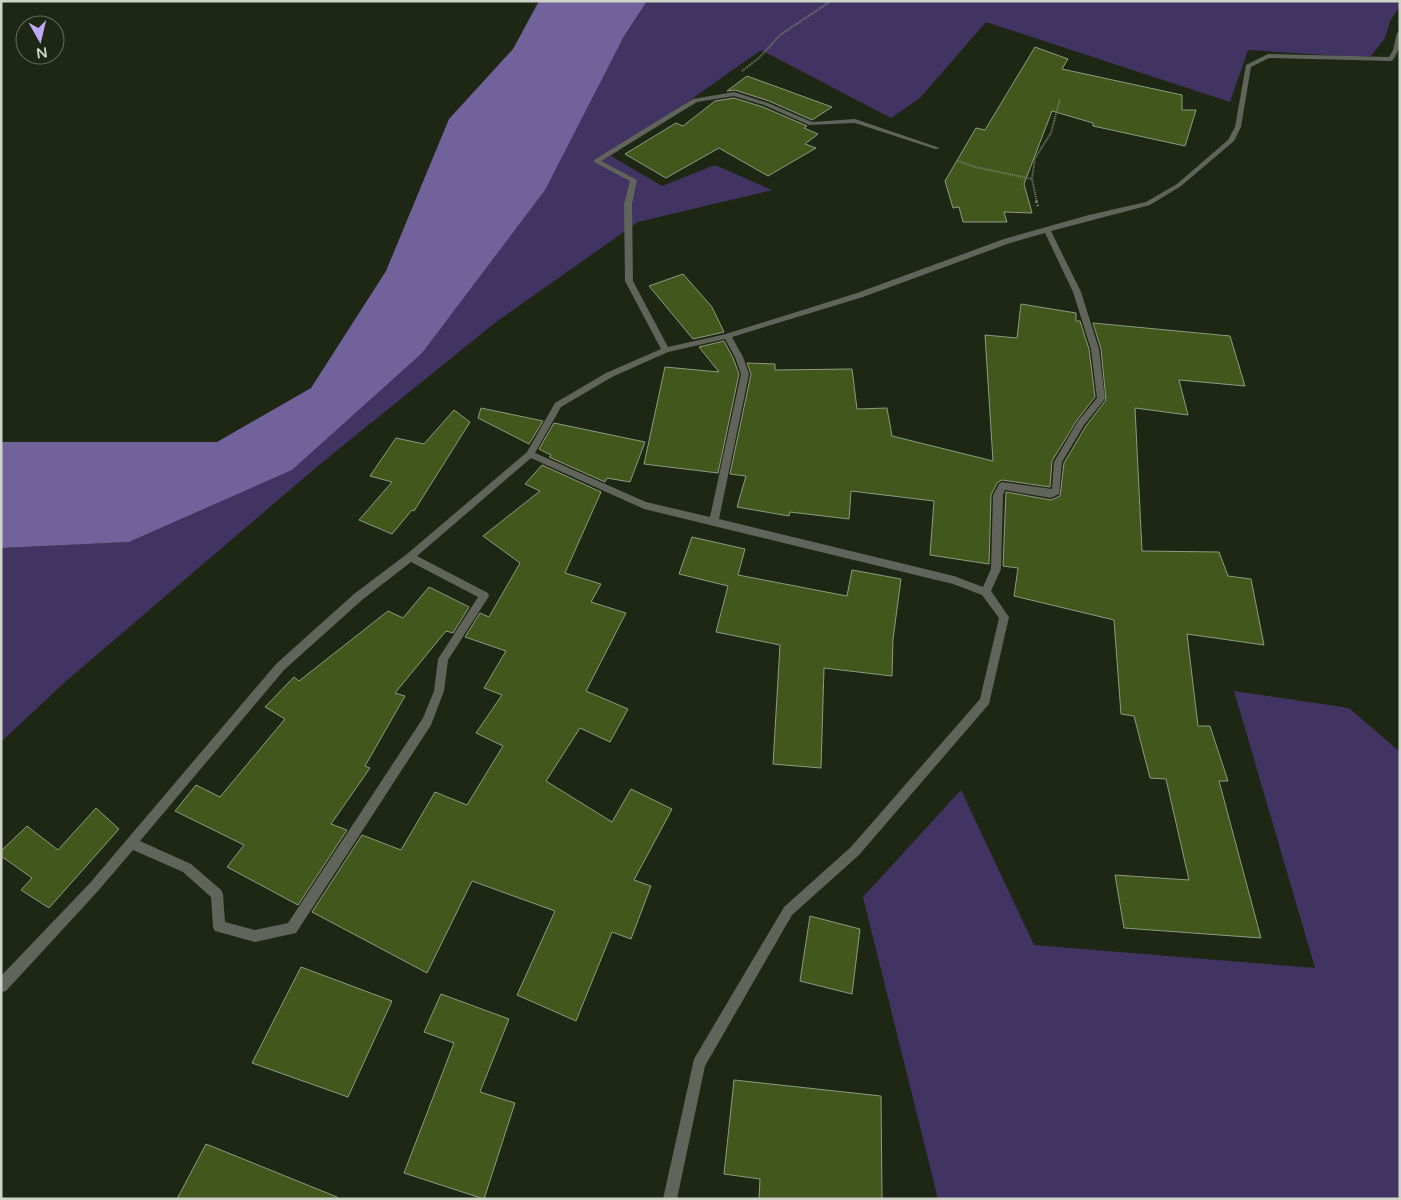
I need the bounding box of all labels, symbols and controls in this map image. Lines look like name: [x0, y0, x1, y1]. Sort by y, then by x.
north arrow: [15, 15, 65, 65]
text: N: [35, 43, 48, 62]

